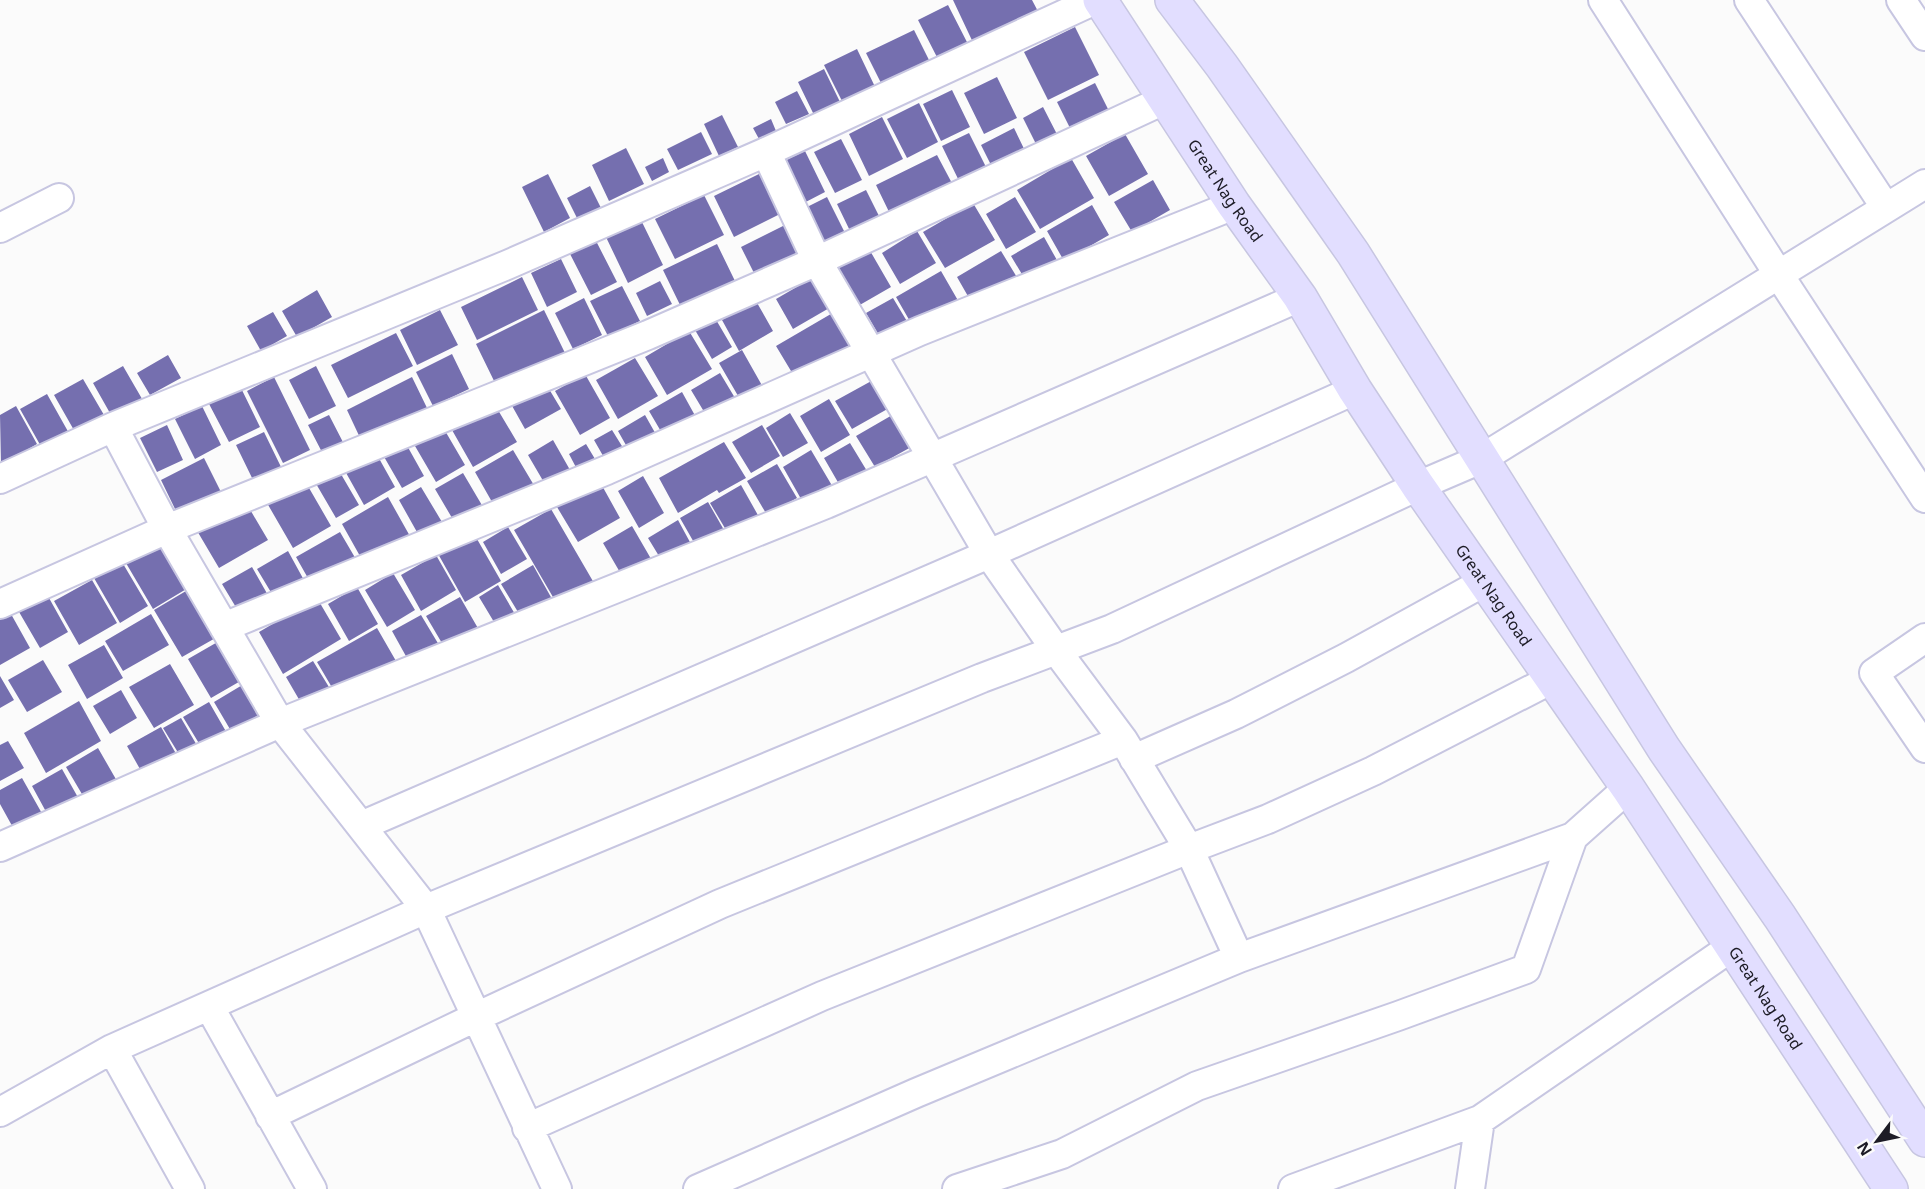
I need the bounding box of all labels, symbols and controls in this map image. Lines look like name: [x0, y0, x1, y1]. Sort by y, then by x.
street label: Great Nag Road: [1183, 135, 1268, 246]
street label: Great Nag Road: [1451, 540, 1537, 651]
street label: Great Nag Road: [1724, 942, 1808, 1054]
north arrow: [1847, 1111, 1907, 1171]
text: N: [1852, 1138, 1877, 1160]

